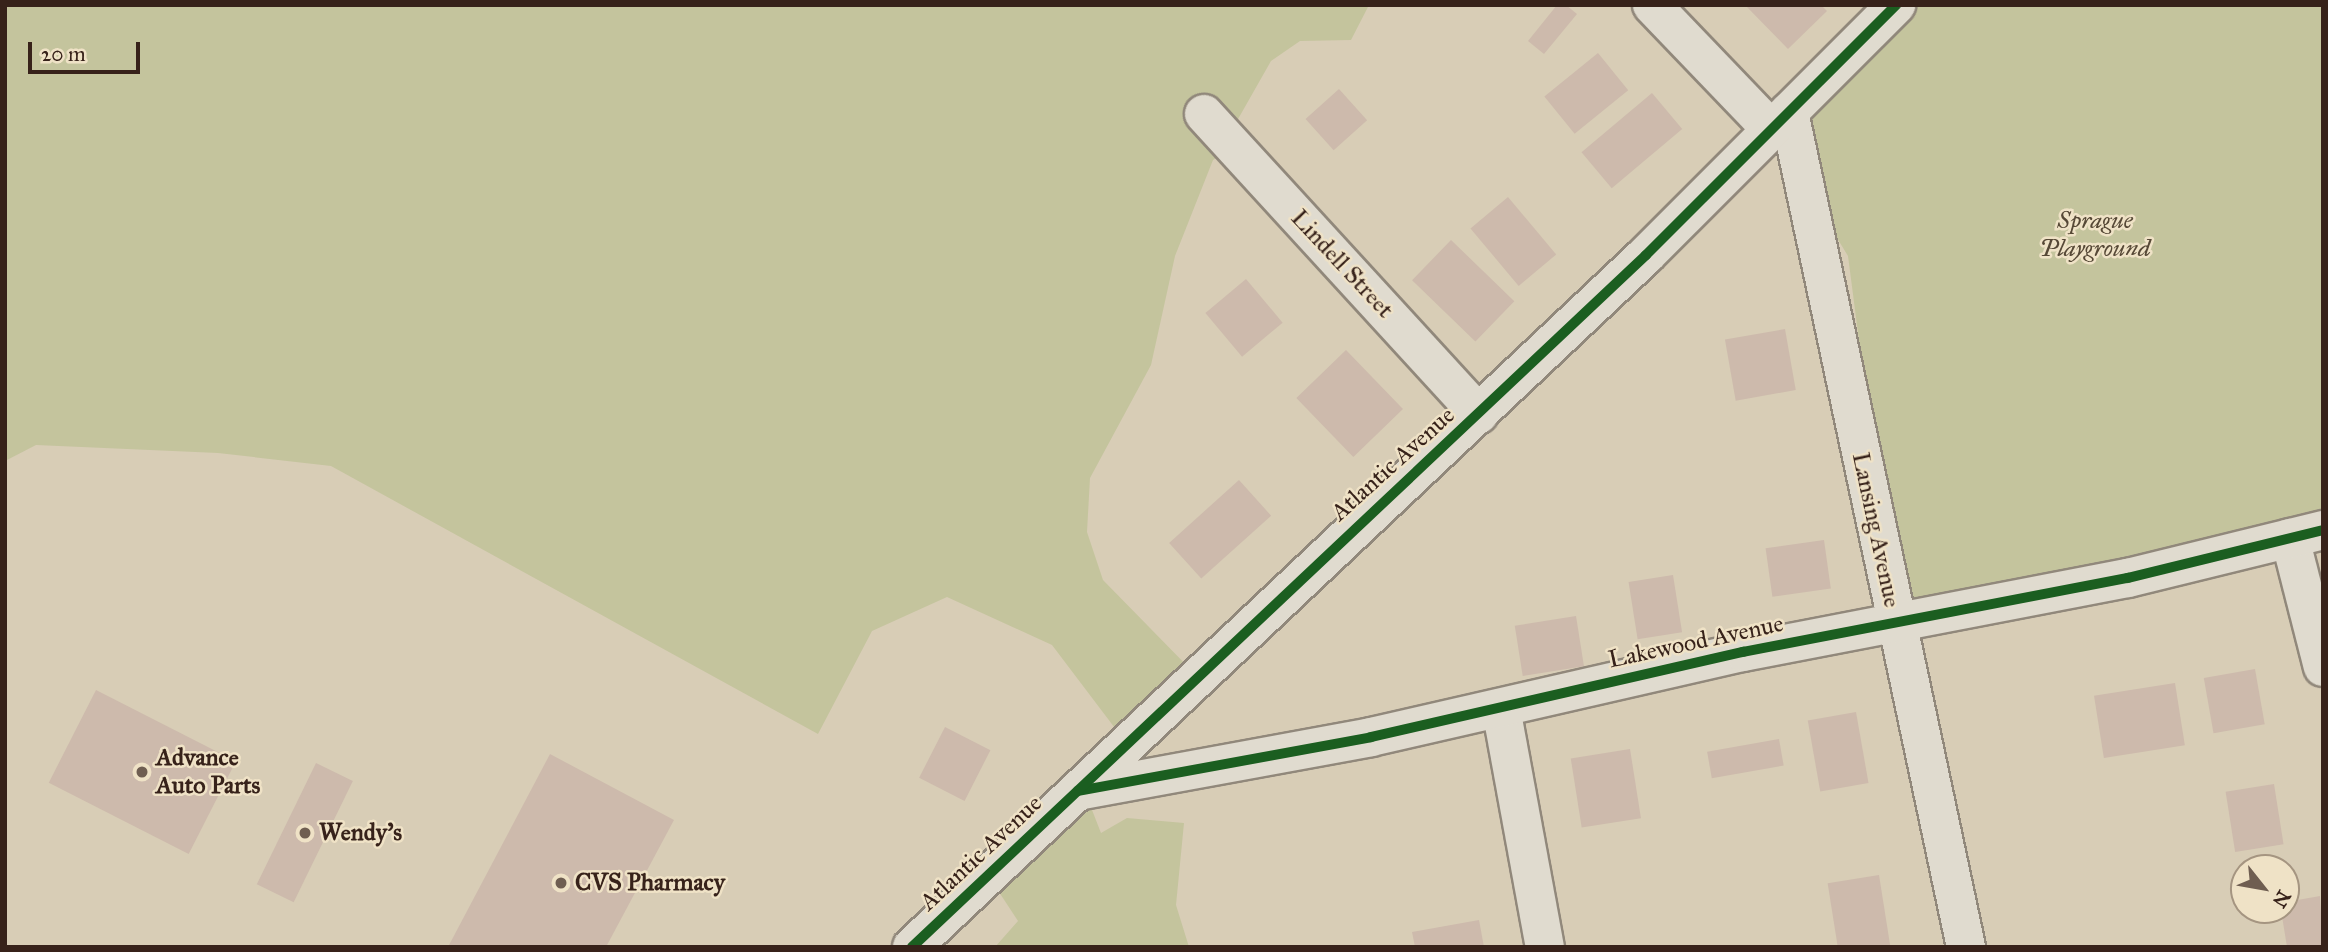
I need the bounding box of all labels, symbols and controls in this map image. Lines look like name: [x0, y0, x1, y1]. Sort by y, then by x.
scale bar: [32, 28, 144, 72]
text: 20 m: [41, 41, 86, 67]
street label: Lindell Street: [1285, 204, 1399, 324]
park label: Sprague Playground: [2040, 207, 2150, 263]
street label: Atlantic Avenue: [1325, 401, 1461, 527]
street label: Lansing Avenue: [1846, 450, 1906, 610]
street label: Lakewood Avenue: [1606, 609, 1786, 675]
place label: Advance Auto Parts: [156, 744, 260, 800]
marker: Advance Auto Parts: [134, 764, 150, 780]
street label: Atlantic Avenue: [914, 789, 1048, 917]
place label: Wendy's: [319, 819, 402, 847]
marker: Wendy's: [297, 825, 313, 841]
north arrow: [2230, 854, 2300, 924]
place label: CVS Pharmacy: [575, 869, 725, 897]
marker: CVS Pharmacy: [553, 875, 569, 891]
text: N: [2268, 886, 2296, 912]

